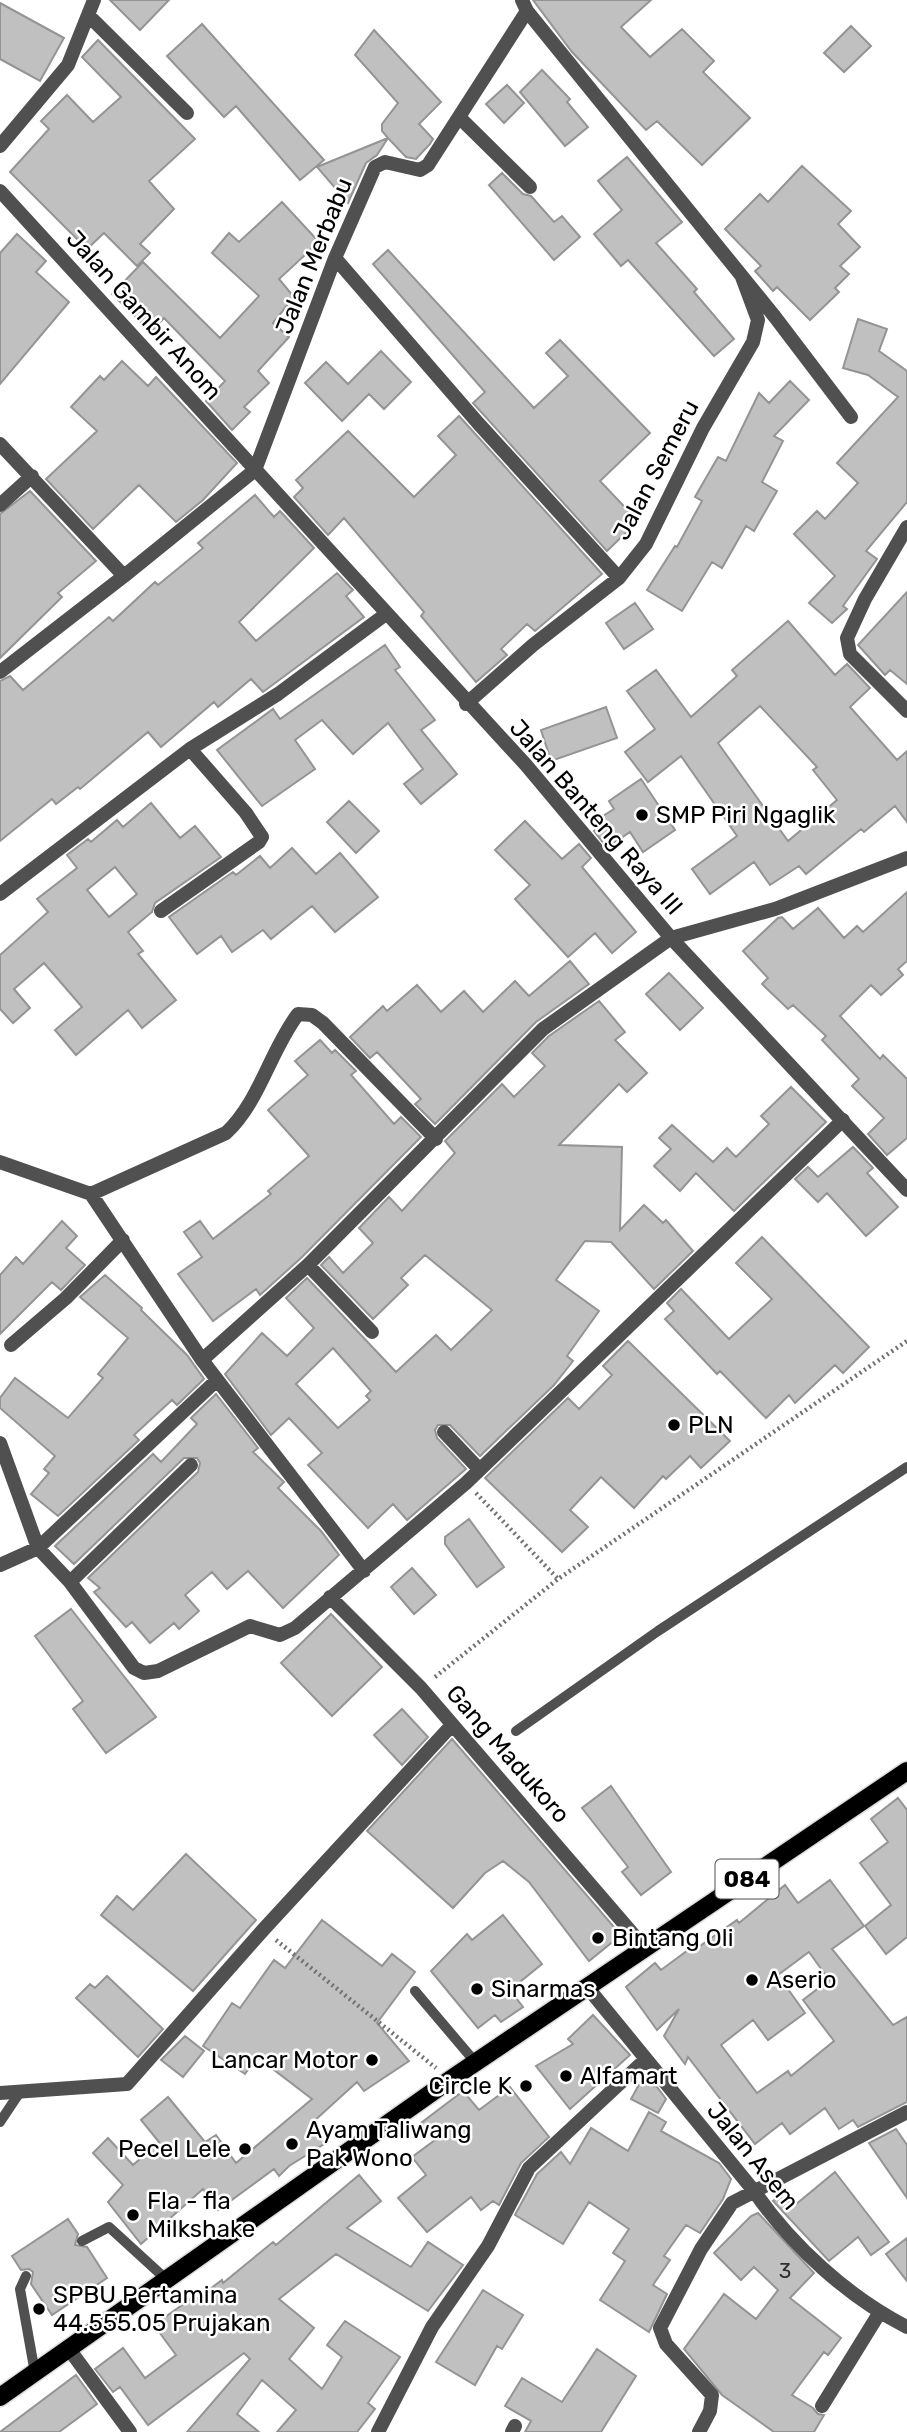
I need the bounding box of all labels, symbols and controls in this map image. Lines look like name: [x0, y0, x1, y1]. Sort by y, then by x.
street label: Jalan Merbabu: [270, 174, 358, 338]
street label: Jalan Gambir Anom: [61, 224, 227, 406]
street label: Jalan Semeru: [607, 395, 705, 545]
street label: Jalan Banteng Raya III: [504, 714, 688, 920]
place label: SMP Piri Ngaglik: [656, 801, 836, 829]
marker: SMP Piri Ngaglik: [634, 807, 650, 823]
place label: PLN: [688, 1411, 734, 1439]
marker: PLN: [666, 1417, 682, 1433]
street label: Gang Madukoro: [440, 1679, 576, 1829]
road number: 084: [716, 1860, 778, 1898]
place label: Bintang Oli: [612, 1924, 733, 1952]
marker: Bintang Oli: [590, 1930, 606, 1946]
place label: Aserio: [766, 1966, 836, 1994]
marker: Aserio: [744, 1972, 760, 1988]
place label: Sinarmas: [491, 1975, 595, 2003]
marker: Sinarmas: [469, 1981, 485, 1997]
place label: Lancar Motor: [211, 2046, 358, 2074]
marker: Lancar Motor: [364, 2052, 380, 2068]
place label: Alfamart: [580, 2062, 677, 2090]
marker: Alfamart: [558, 2068, 574, 2084]
place label: Circle K: [428, 2072, 513, 2100]
marker: Circle K: [518, 2078, 534, 2094]
street label: Jalan Asem: [701, 2097, 805, 2215]
place label: Ayam Taliwang Pak Wono: [306, 2116, 472, 2172]
place label: Pecel Lele: [118, 2135, 231, 2163]
marker: Ayam Taliwang Pak Wono: [284, 2136, 300, 2152]
marker: Pecel Lele: [237, 2141, 253, 2157]
place label: Fla - fla Milkshake: [147, 2187, 255, 2243]
marker: Fla - fla Milkshake: [125, 2207, 141, 2223]
house number: 3: [779, 2258, 791, 2283]
place label: SPBU Pertamina 44.555.05 Prujakan: [53, 2281, 270, 2337]
marker: SPBU Pertamina 44.555.05 Prujakan: [31, 2301, 47, 2317]

